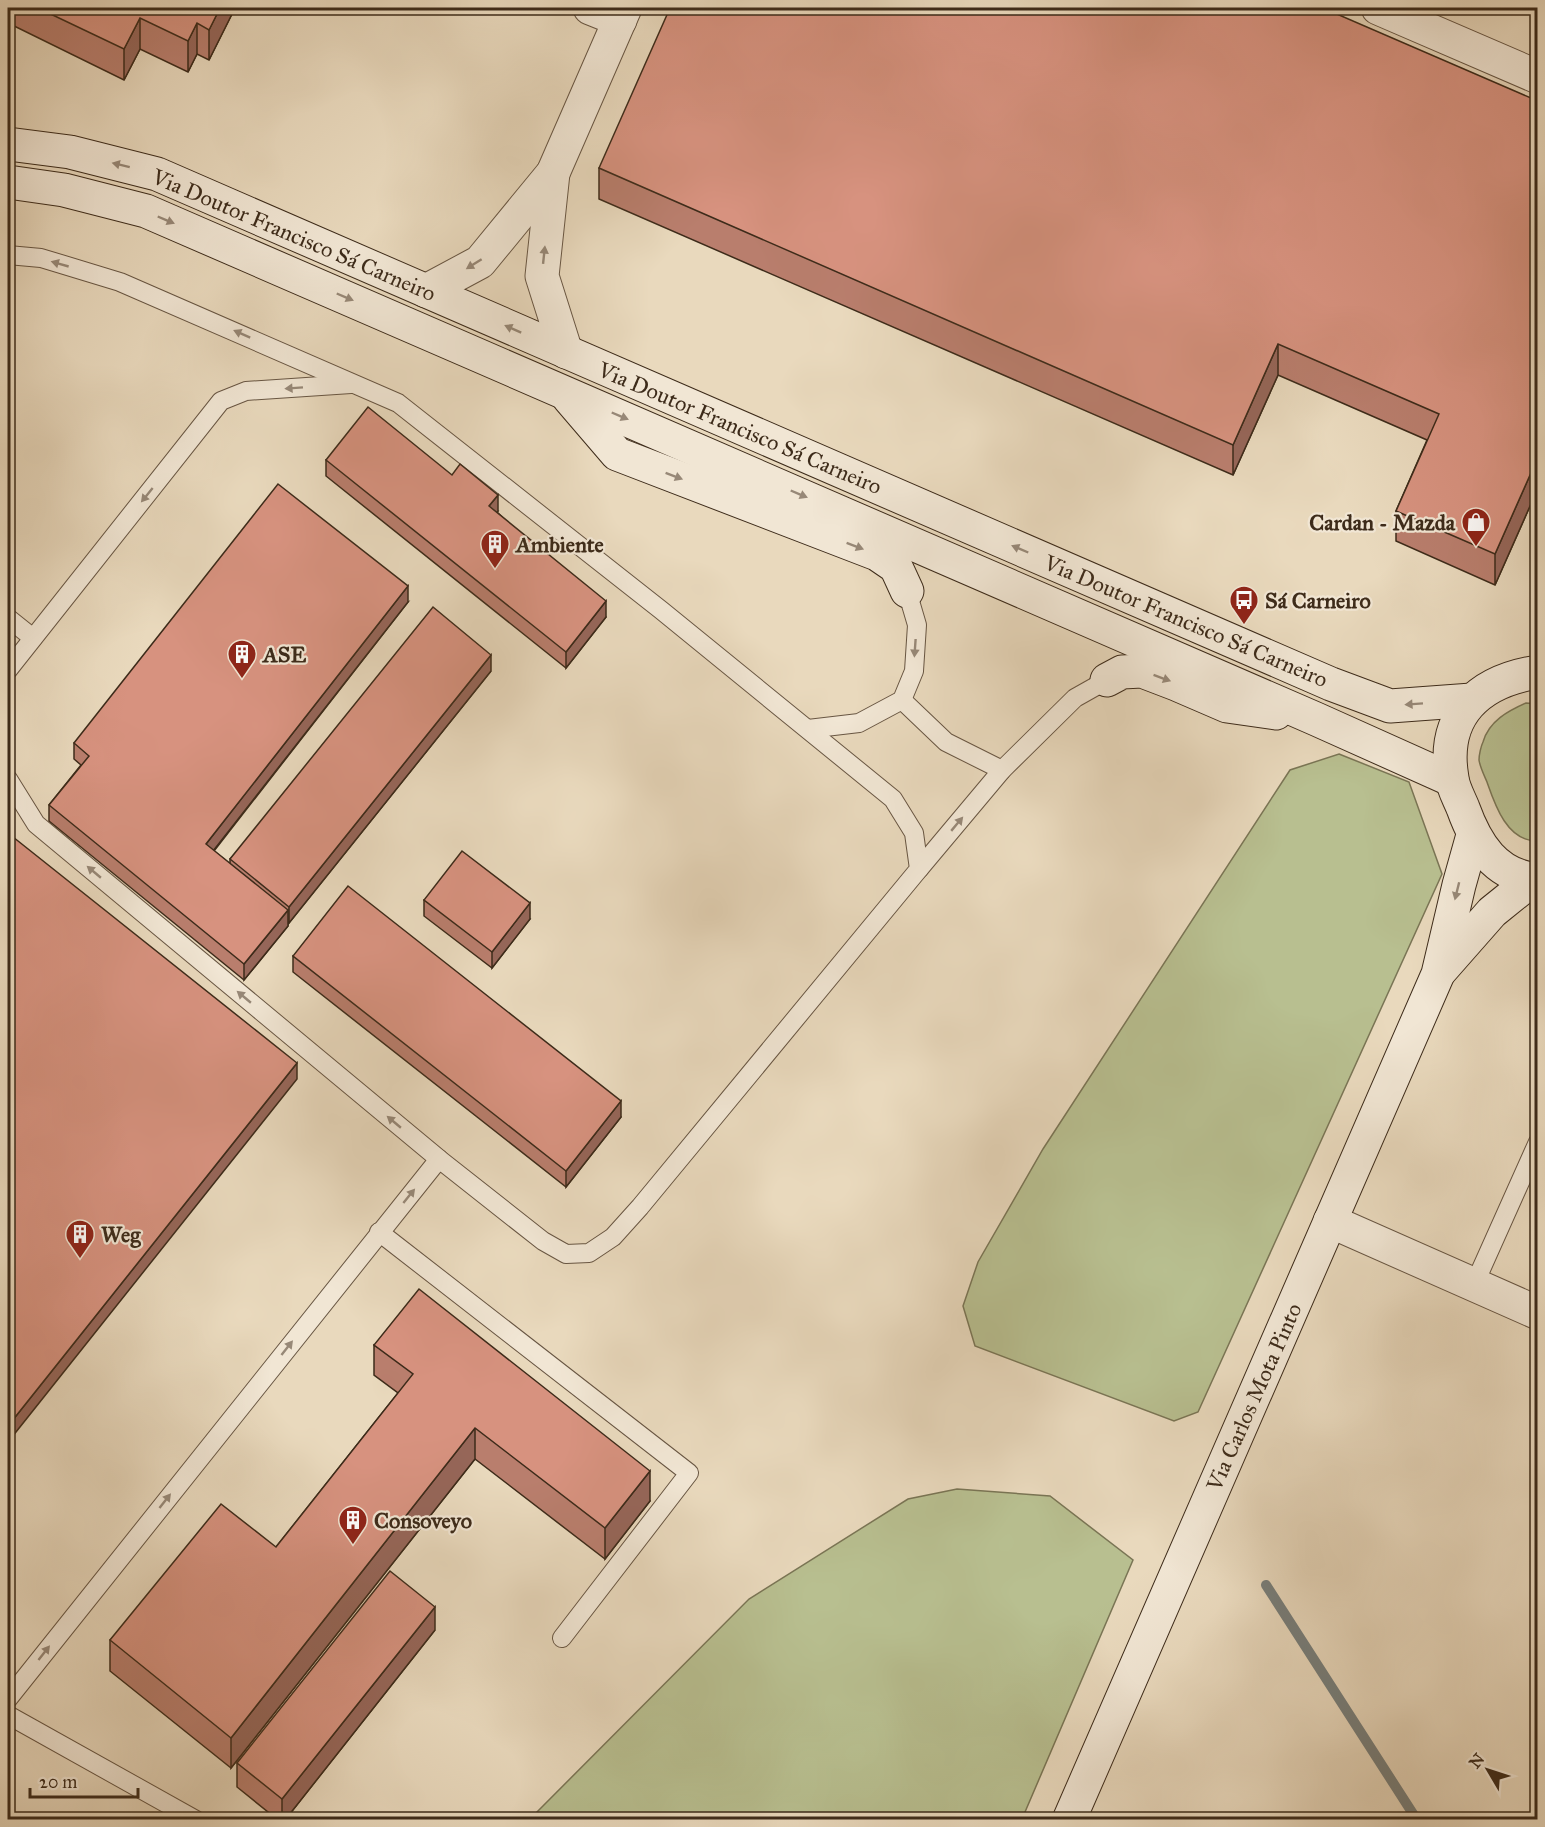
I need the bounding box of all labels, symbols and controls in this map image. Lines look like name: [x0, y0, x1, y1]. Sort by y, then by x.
one-way arrow: [111, 160, 130, 170]
street label: Via Doutor Francisco Sá Carneiro: [147, 163, 440, 307]
one-way arrow: [157, 215, 175, 225]
one-way arrow: [539, 245, 549, 264]
one-way arrow: [51, 259, 69, 268]
one-way arrow: [465, 259, 482, 270]
one-way arrow: [336, 293, 354, 302]
one-way arrow: [504, 324, 522, 334]
one-way arrow: [232, 329, 250, 339]
street label: Via Doutor Francisco Sá Carneiro: [593, 356, 886, 500]
one-way arrow: [285, 383, 304, 393]
one-way arrow: [612, 412, 629, 421]
one-way arrow: [665, 471, 683, 481]
one-way arrow: [140, 487, 153, 503]
one-way arrow: [790, 490, 808, 499]
shop icon: Cardan - Mazda: [1460, 506, 1492, 548]
place label: Cardan - Mazda: [1309, 509, 1456, 536]
building icon: Ambiente: [479, 528, 511, 570]
place label: Ambiente: [514, 531, 604, 558]
one-way arrow: [847, 541, 865, 551]
one-way arrow: [1010, 544, 1028, 554]
street label: Via Doutor Francisco Sá Carneiro: [1039, 549, 1332, 693]
bus stop icon: Sá Carneiro: [1228, 584, 1260, 626]
place label: Sá Carneiro: [1265, 587, 1371, 614]
building icon: ASE: [226, 638, 258, 680]
one-way arrow: [911, 638, 920, 657]
place label: ASE: [261, 641, 306, 668]
one-way arrow: [1153, 674, 1171, 684]
one-way arrow: [1404, 699, 1423, 709]
one-way arrow: [950, 817, 963, 832]
one-way arrow: [87, 866, 102, 879]
one-way arrow: [1452, 882, 1462, 900]
one-way arrow: [237, 991, 252, 1004]
one-way arrow: [386, 1115, 402, 1128]
one-way arrow: [402, 1188, 415, 1204]
building icon: Weg: [64, 1218, 96, 1260]
place label: Weg: [101, 1221, 141, 1248]
street label: Via Carlos Mota Pinto: [1200, 1299, 1308, 1496]
one-way arrow: [280, 1340, 293, 1356]
one-way arrow: [159, 1493, 172, 1509]
building icon: Consoveyo: [337, 1504, 369, 1546]
place label: Consoveyo: [374, 1507, 472, 1534]
one-way arrow: [37, 1646, 49, 1661]
north arrow: [1458, 1740, 1518, 1800]
text: N: [1465, 1749, 1489, 1772]
scale bar: [30, 1761, 138, 1799]
text: 20 m: [39, 1771, 77, 1793]

